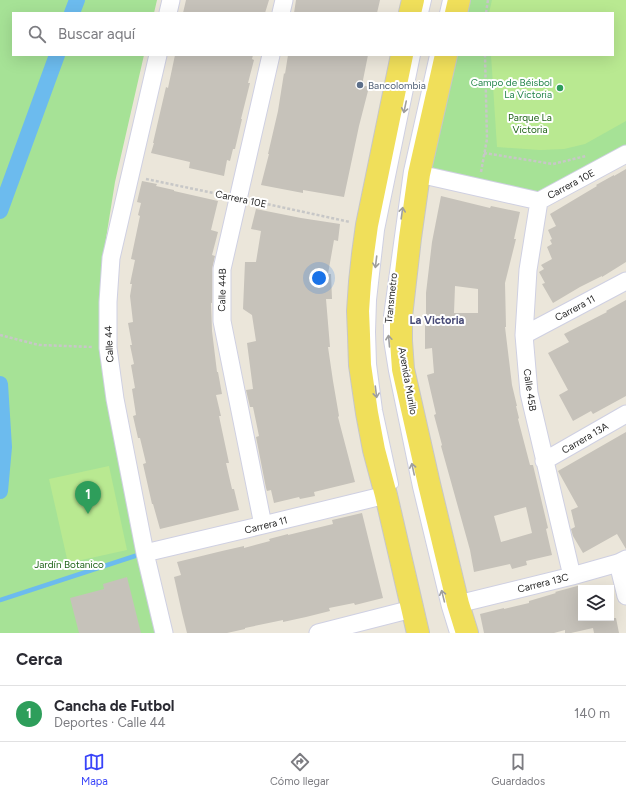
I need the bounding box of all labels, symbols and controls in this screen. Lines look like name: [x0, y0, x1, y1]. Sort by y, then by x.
search box: [12, 12, 614, 56]
icon: search: [26, 23, 48, 45]
text: Buscar aquí: [58, 25, 135, 43]
place label: Campo de Béisbol La Victoria: [471, 76, 552, 101]
place label: Bancolombia: [368, 79, 426, 92]
marker: Bancolombia: [355, 80, 365, 90]
marker: Campo de Béisbol La Victoria: [555, 83, 565, 93]
one-way arrow: [400, 100, 408, 113]
park label: Parque La Victoria: [508, 111, 552, 136]
street label: Carrera 10E: [545, 166, 597, 202]
street label: Carrera 10E: [214, 187, 268, 211]
one-way arrow: [398, 206, 406, 219]
one-way arrow: [373, 255, 380, 268]
street label: Calle 44B: [215, 268, 229, 312]
your location: [309, 268, 329, 288]
street label: Transmetro: [382, 272, 400, 324]
street label: Carrera 11: [553, 292, 597, 324]
district label: La Victoria: [410, 314, 465, 327]
street label: Calle 44: [102, 325, 116, 363]
one-way arrow: [385, 335, 392, 348]
street label: Avenida Murillo: [396, 346, 420, 416]
street label: Calle 45B: [521, 368, 539, 412]
one-way arrow: [372, 385, 379, 398]
street label: Carrera 13A: [559, 419, 611, 457]
one-way arrow: [409, 463, 417, 476]
pin: 1: [75, 481, 101, 514]
street label: Carrera 11: [243, 513, 289, 537]
park label: Jardín Botanico: [34, 558, 104, 571]
street label: Carrera 13C: [516, 570, 570, 596]
map controls: [578, 585, 614, 621]
button: layers: [578, 585, 614, 621]
one-way arrow: [439, 589, 446, 602]
text: Cerca: [16, 649, 63, 669]
text: Cancha de Futbol: [54, 697, 175, 715]
text: 1: [26, 706, 32, 721]
text: 140 m: [574, 706, 610, 721]
text: Deportes · Calle 44: [54, 715, 166, 730]
tab: Mapa: [81, 751, 108, 788]
tab: Cómo llegar: [270, 751, 329, 788]
tab: Guardados: [491, 751, 545, 788]

